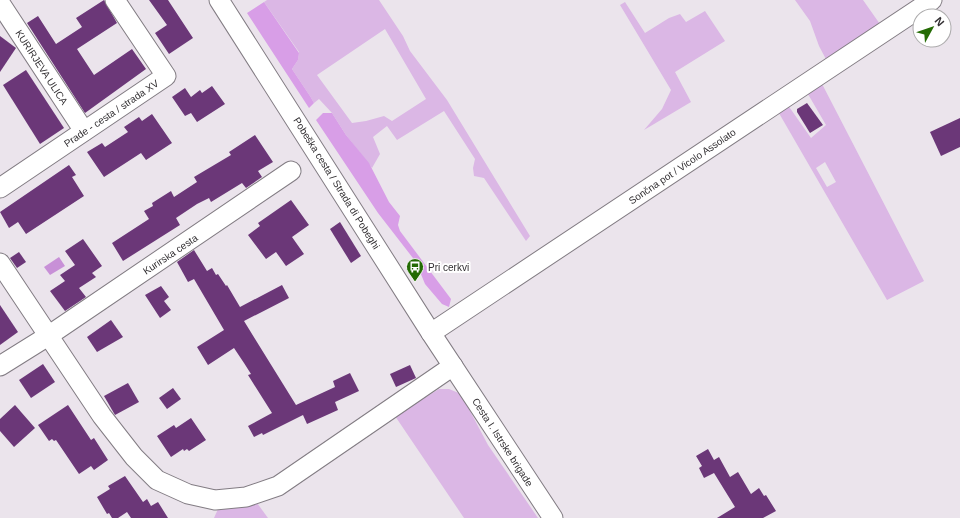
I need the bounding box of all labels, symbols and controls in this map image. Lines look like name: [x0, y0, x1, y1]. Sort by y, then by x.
north arrow: [912, 8, 952, 48]
text: N: [933, 15, 947, 29]
street label: KURIRJEVA ULICA: [13, 28, 70, 107]
street label: Prade - cesta / strada XV: [62, 77, 161, 149]
street label: Pobeška cesta / Strada di Pobeghi: [291, 115, 382, 251]
street label: Sončna pot / Vicolo Assolato: [627, 126, 738, 206]
street label: Kurirska cesta: [141, 232, 200, 277]
bus stop icon: Pri cerkvi: [405, 257, 425, 282]
place label: Pri cerkvi: [428, 262, 469, 273]
street label: Cesta I. Istrske brigade: [470, 396, 535, 489]

